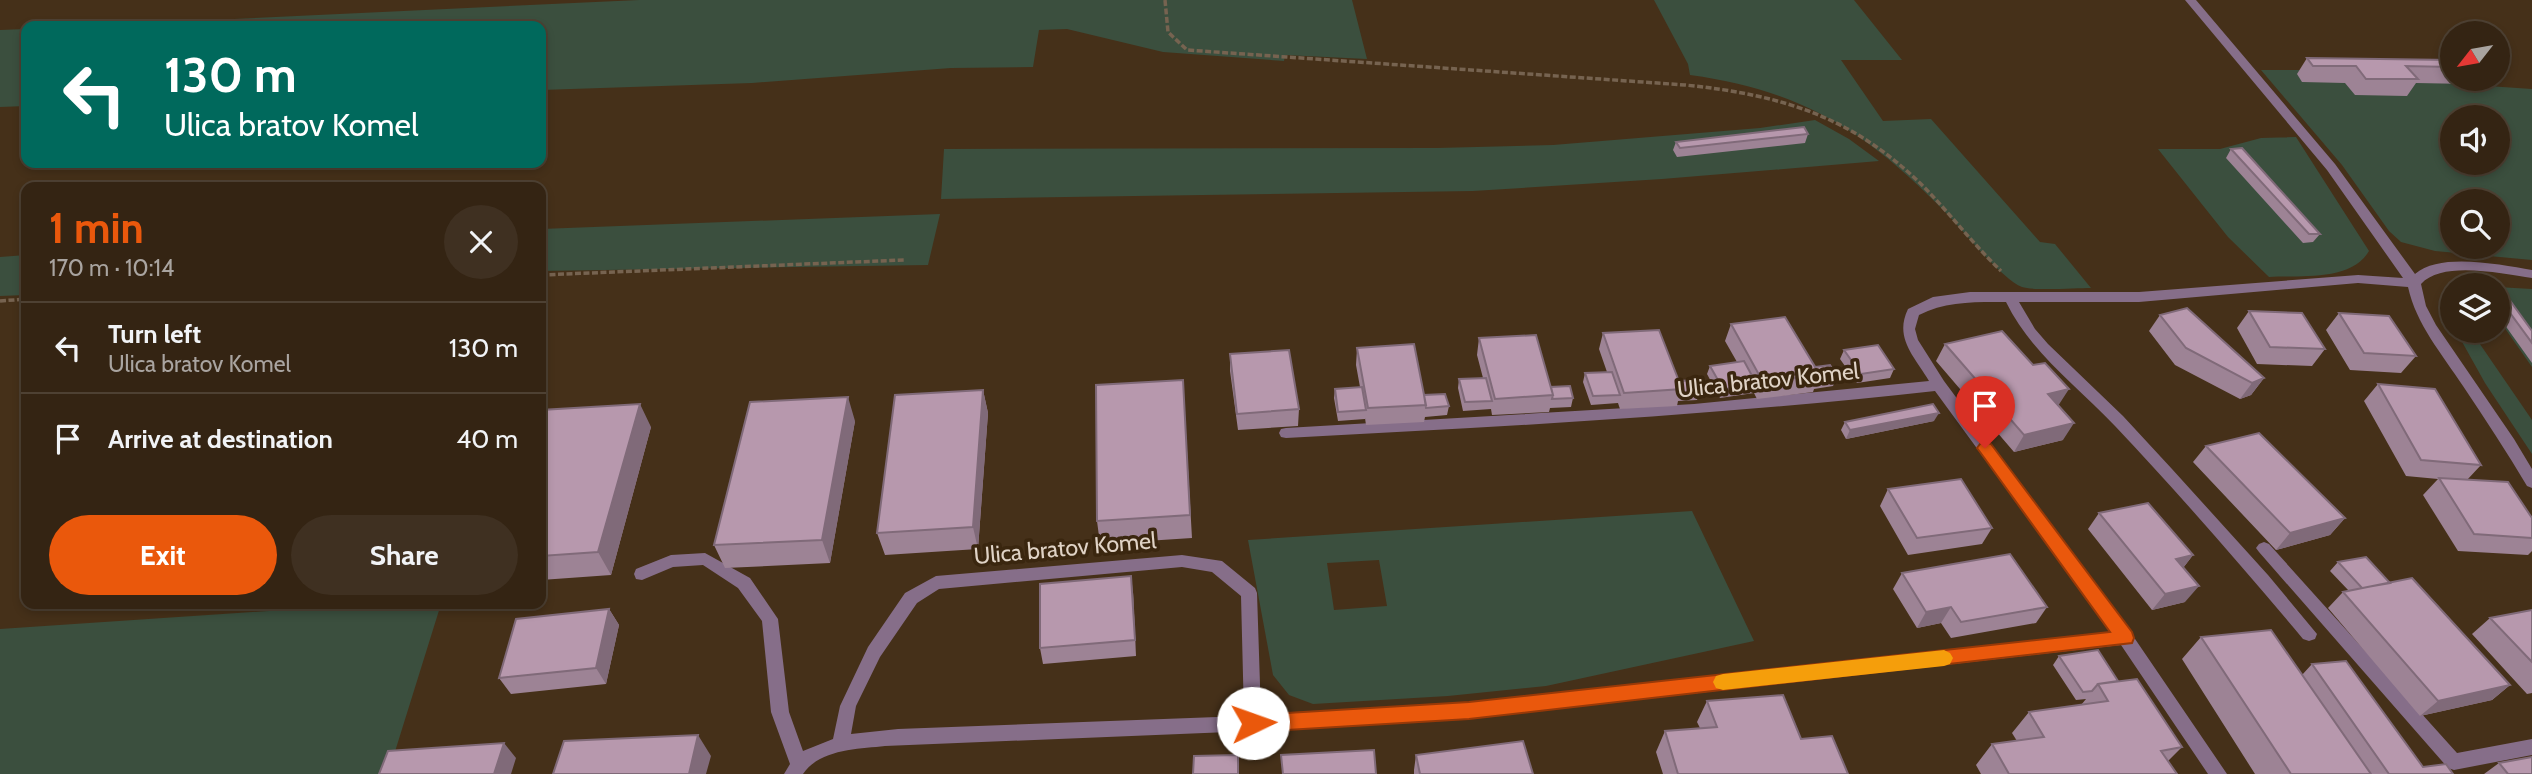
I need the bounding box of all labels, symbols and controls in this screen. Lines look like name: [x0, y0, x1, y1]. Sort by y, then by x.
north arrow: [2440, 21, 2510, 91]
map controls: [2440, 21, 2510, 343]
text: 130 m: [164, 45, 297, 104]
icon: left: [49, 49, 140, 140]
text: Ulica bratov Komel: [164, 105, 418, 144]
button: sound: [2440, 105, 2510, 175]
button: search: [2440, 189, 2510, 259]
text: 1 min: [49, 202, 144, 254]
button: close: [444, 205, 518, 279]
text: 170 m · 10:14: [49, 254, 174, 282]
button: layers: [2440, 273, 2510, 343]
text: Turn left: [108, 318, 201, 350]
icon: left: [49, 329, 87, 367]
text: 130 m: [449, 332, 518, 364]
text: Ulica bratov Komel: [108, 350, 291, 378]
street label: Ulica bratov Komel: [1676, 356, 1861, 403]
pin: [1955, 376, 2015, 448]
icon: arrive: [1966, 387, 2004, 425]
icon: arrive: [49, 420, 87, 458]
text: Arrive at destination: [108, 423, 333, 455]
text: 40 m: [456, 423, 518, 455]
button: Exit: [49, 515, 277, 595]
button: Share: [291, 515, 518, 595]
street label: Ulica bratov Komel: [973, 526, 1158, 570]
position arrow: [1216, 686, 1290, 760]

